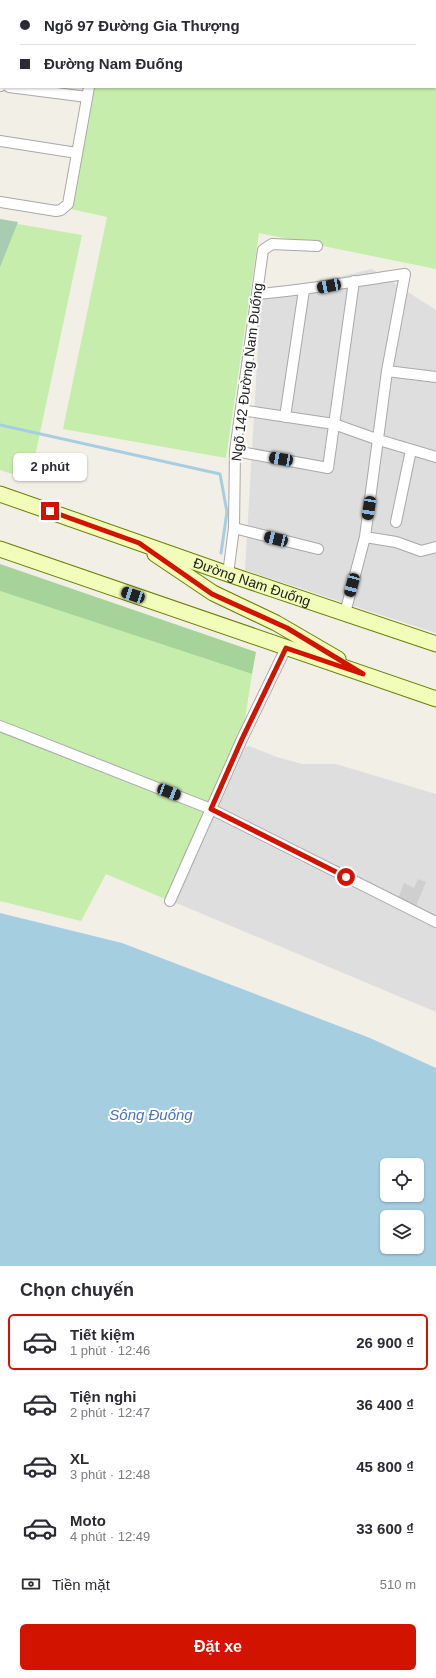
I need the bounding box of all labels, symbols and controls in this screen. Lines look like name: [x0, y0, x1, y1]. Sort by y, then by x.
text: Ngõ 97 Đường Gia Thượng: [44, 17, 240, 34]
text: Đường Nam Đuống: [44, 55, 183, 72]
car: [316, 278, 342, 294]
street label: Ngõ 142 Đường Nam Đuống: [228, 282, 266, 462]
car: [268, 451, 294, 467]
callout: 2 phút: [13, 453, 87, 481]
text: 2 phút: [31, 459, 70, 474]
car: [361, 495, 377, 521]
route end: [41, 502, 59, 520]
car: [263, 530, 289, 548]
street label: Đường Nam Đuống: [191, 554, 313, 609]
car: [343, 572, 361, 598]
car: [120, 585, 146, 605]
car: [156, 782, 182, 802]
route start: [337, 868, 355, 886]
water label: Sông Đuống: [109, 1106, 193, 1123]
map controls: [380, 1158, 424, 1254]
button: locate: [380, 1158, 424, 1202]
button: layers: [380, 1210, 424, 1254]
text: Chọn chuyến: [20, 1280, 134, 1300]
icon: car: [22, 1324, 58, 1360]
text: Tiết kiệm: [70, 1326, 135, 1343]
text: 26 900 ₫: [356, 1334, 414, 1351]
text: 1 phút · 12:46: [70, 1343, 150, 1358]
icon: car: [22, 1386, 58, 1422]
text: Tiện nghi: [70, 1388, 136, 1405]
text: 36 400 ₫: [356, 1396, 414, 1413]
text: 2 phút · 12:47: [70, 1405, 150, 1420]
icon: car: [22, 1448, 58, 1484]
text: XL: [70, 1450, 89, 1467]
text: 45 800 ₫: [356, 1458, 414, 1475]
text: 3 phút · 12:48: [70, 1467, 150, 1482]
icon: car: [22, 1510, 58, 1546]
text: Moto: [70, 1512, 106, 1529]
text: 33 600 ₫: [356, 1520, 414, 1537]
text: 4 phút · 12:49: [70, 1529, 150, 1544]
icon: cash: [20, 1573, 42, 1595]
text: Tiền mặt: [52, 1576, 110, 1593]
text: 510 m: [380, 1577, 416, 1592]
button: Đặt xe: [20, 1624, 416, 1670]

